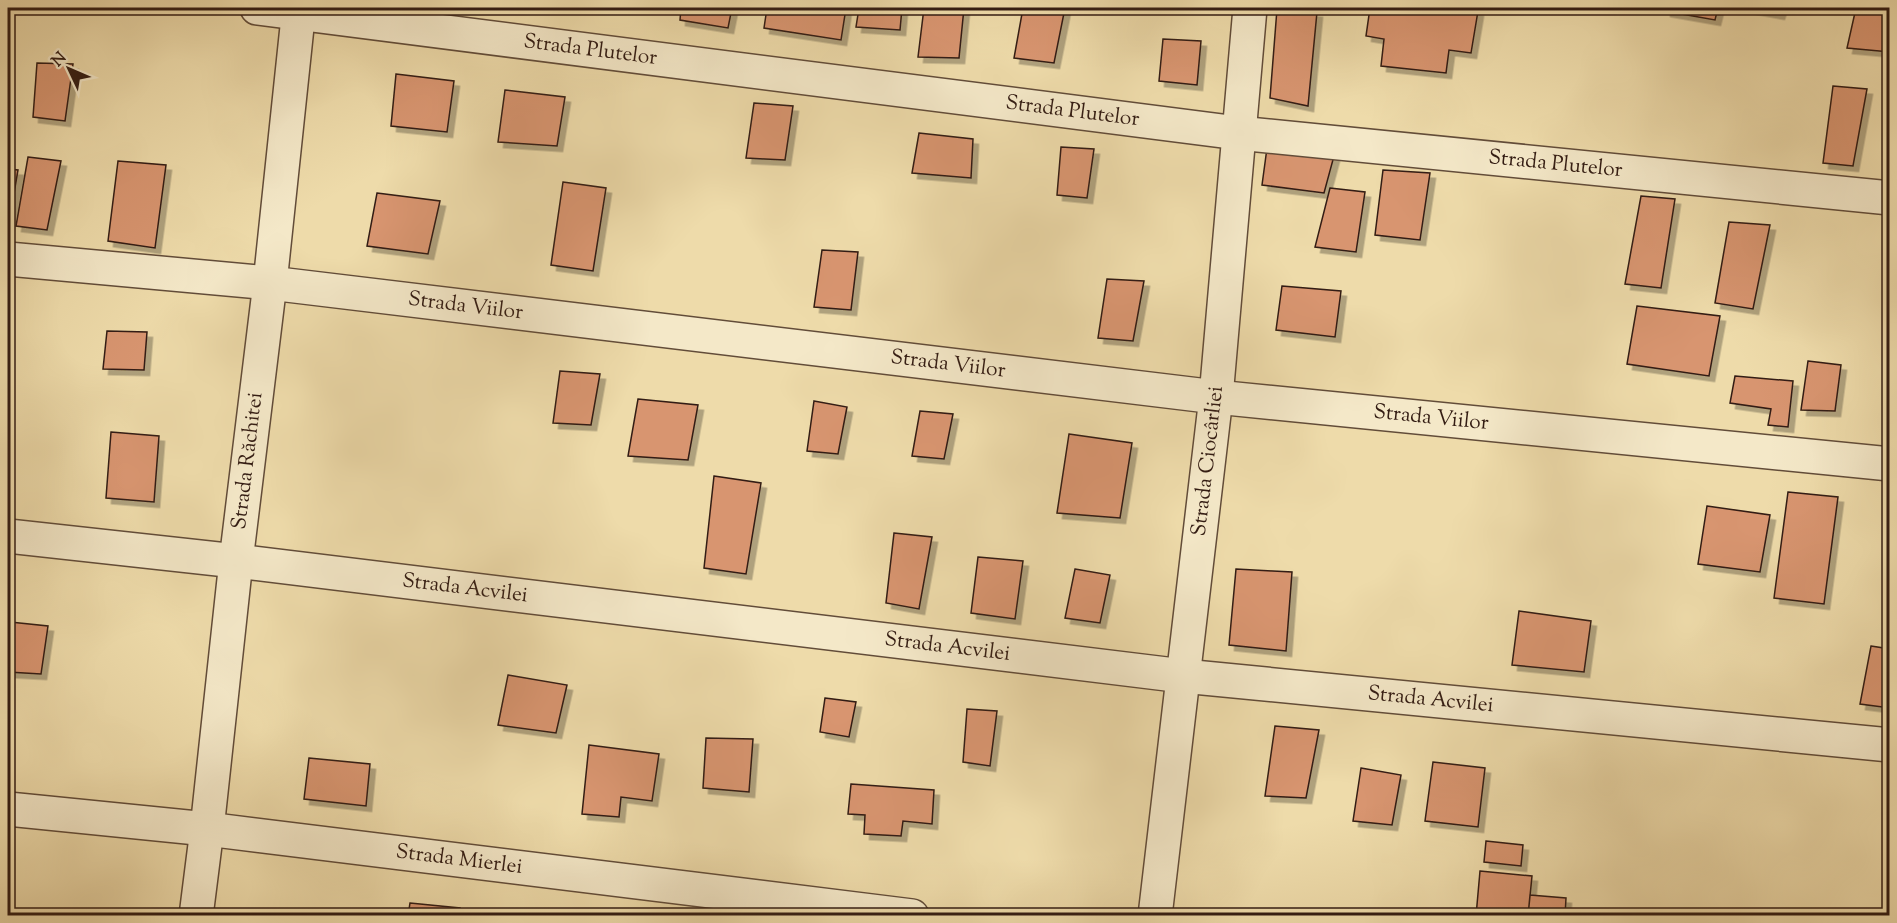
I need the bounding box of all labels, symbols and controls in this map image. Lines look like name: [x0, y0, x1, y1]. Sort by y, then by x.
street label: Strada Plutelor: [522, 27, 659, 74]
north arrow: [39, 39, 99, 99]
text: N: [47, 48, 73, 73]
street label: Strada Plutelor: [1004, 89, 1141, 135]
street label: Strada Plutelor: [1487, 143, 1624, 186]
street label: Strada Viilor: [406, 285, 525, 328]
street label: Strada Viilor: [889, 343, 1007, 387]
street label: Strada Ciocârliei: [1185, 385, 1232, 538]
street label: Strada Răchitei: [225, 391, 272, 531]
street label: Strada Viilor: [1372, 398, 1490, 439]
street label: Strada Acvilei: [400, 566, 529, 611]
street label: Strada Acvilei: [883, 625, 1012, 670]
street label: Strada Acvilei: [1366, 679, 1495, 721]
street label: Strada Mierlei: [394, 837, 524, 883]

